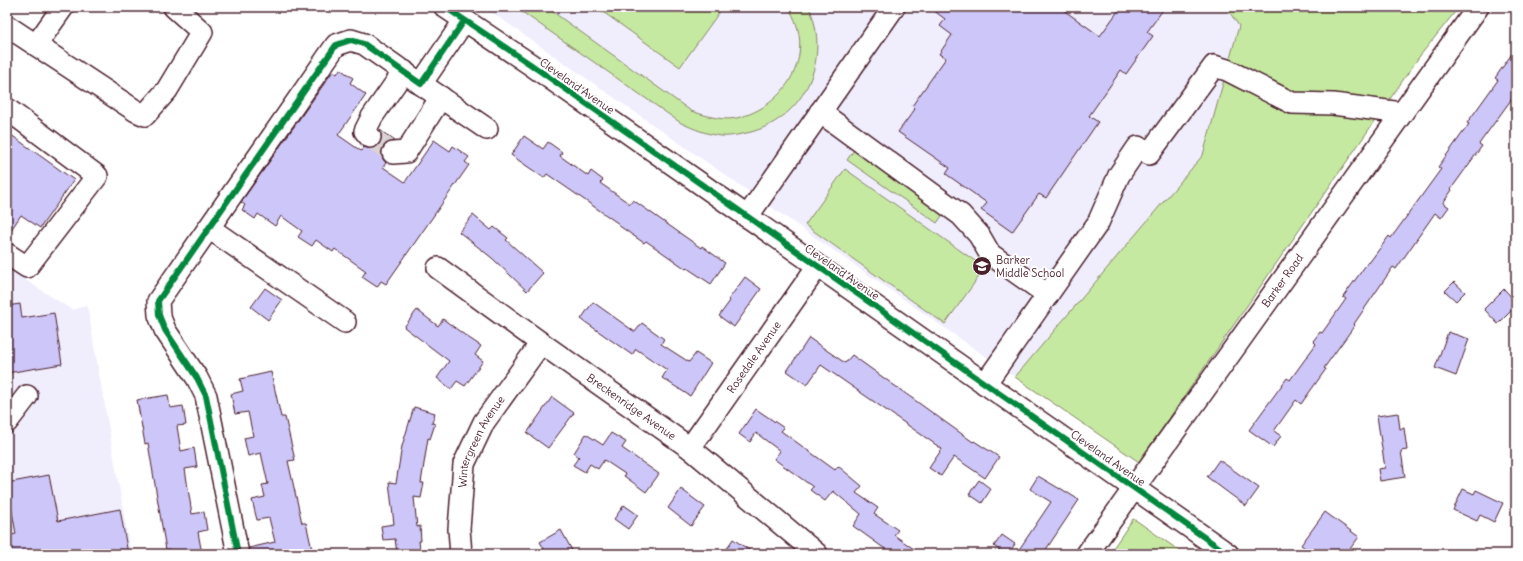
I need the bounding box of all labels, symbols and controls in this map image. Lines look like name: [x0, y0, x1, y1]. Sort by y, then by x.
street label: Cleveland Avenue: [537, 55, 617, 117]
street label: Cleveland Avenue: [802, 241, 882, 303]
street label: Barker Road: [1259, 251, 1307, 310]
place label: Barker Middle School: [996, 253, 1064, 280]
school or university icon: Barker Middle School: [971, 255, 993, 277]
street label: Rosedale Avenue: [724, 318, 784, 396]
street label: Breckenridge Avenue: [584, 370, 679, 443]
street label: Wintergreen Avenue: [455, 393, 508, 488]
street label: Cleveland Avenue: [1068, 427, 1148, 489]

